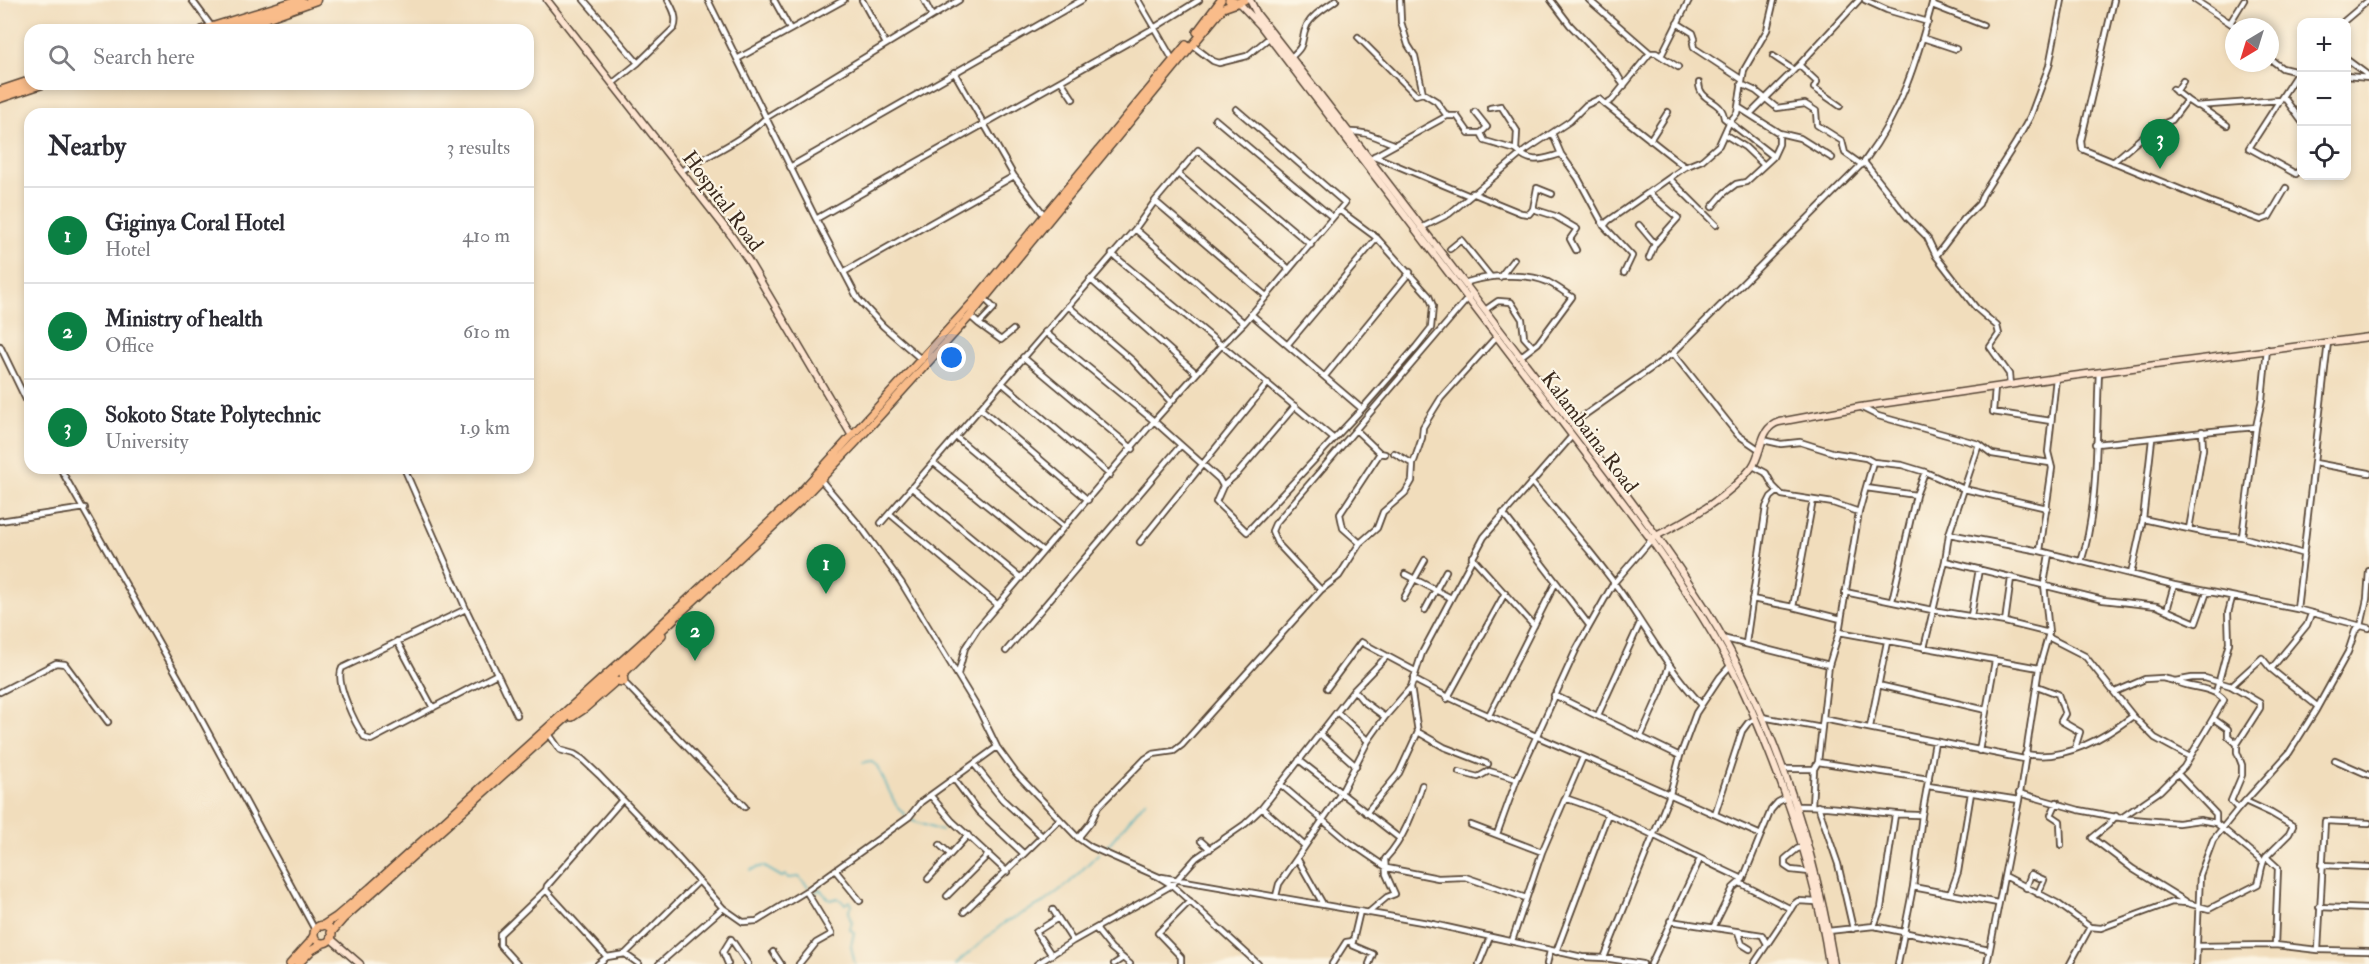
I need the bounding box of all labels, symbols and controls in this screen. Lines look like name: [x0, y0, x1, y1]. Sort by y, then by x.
north arrow: [2225, 18, 2279, 72]
map controls: [2297, 18, 2351, 180]
button: +: [2297, 18, 2351, 72]
search box: [24, 24, 534, 90]
icon: search: [45, 41, 78, 74]
text: Search here: [93, 43, 195, 71]
button: −: [2297, 72, 2351, 126]
pin: 3: [2140, 120, 2180, 169]
button: locate: [2297, 126, 2351, 180]
text: Nearby: [48, 131, 126, 163]
text: 3 results: [447, 135, 510, 160]
street label: Hospital Road: [676, 146, 770, 258]
text: Giginya Coral Hotel: [105, 209, 285, 237]
text: 1: [64, 223, 71, 248]
text: 410 m: [462, 223, 510, 248]
text: Hotel: [105, 237, 151, 262]
text: Ministry of health: [105, 305, 263, 333]
text: 2: [62, 319, 73, 344]
text: 610 m: [463, 319, 510, 344]
text: Office: [105, 333, 154, 358]
your location: [937, 343, 966, 372]
street label: Kalambaina Road: [1535, 366, 1645, 499]
text: Sokoto State Polytechnic: [105, 401, 321, 429]
text: 3: [64, 415, 71, 440]
text: 1.9 km: [459, 415, 510, 440]
text: University: [105, 429, 188, 454]
pin: 1: [806, 544, 846, 594]
pin: 2: [676, 612, 714, 661]

